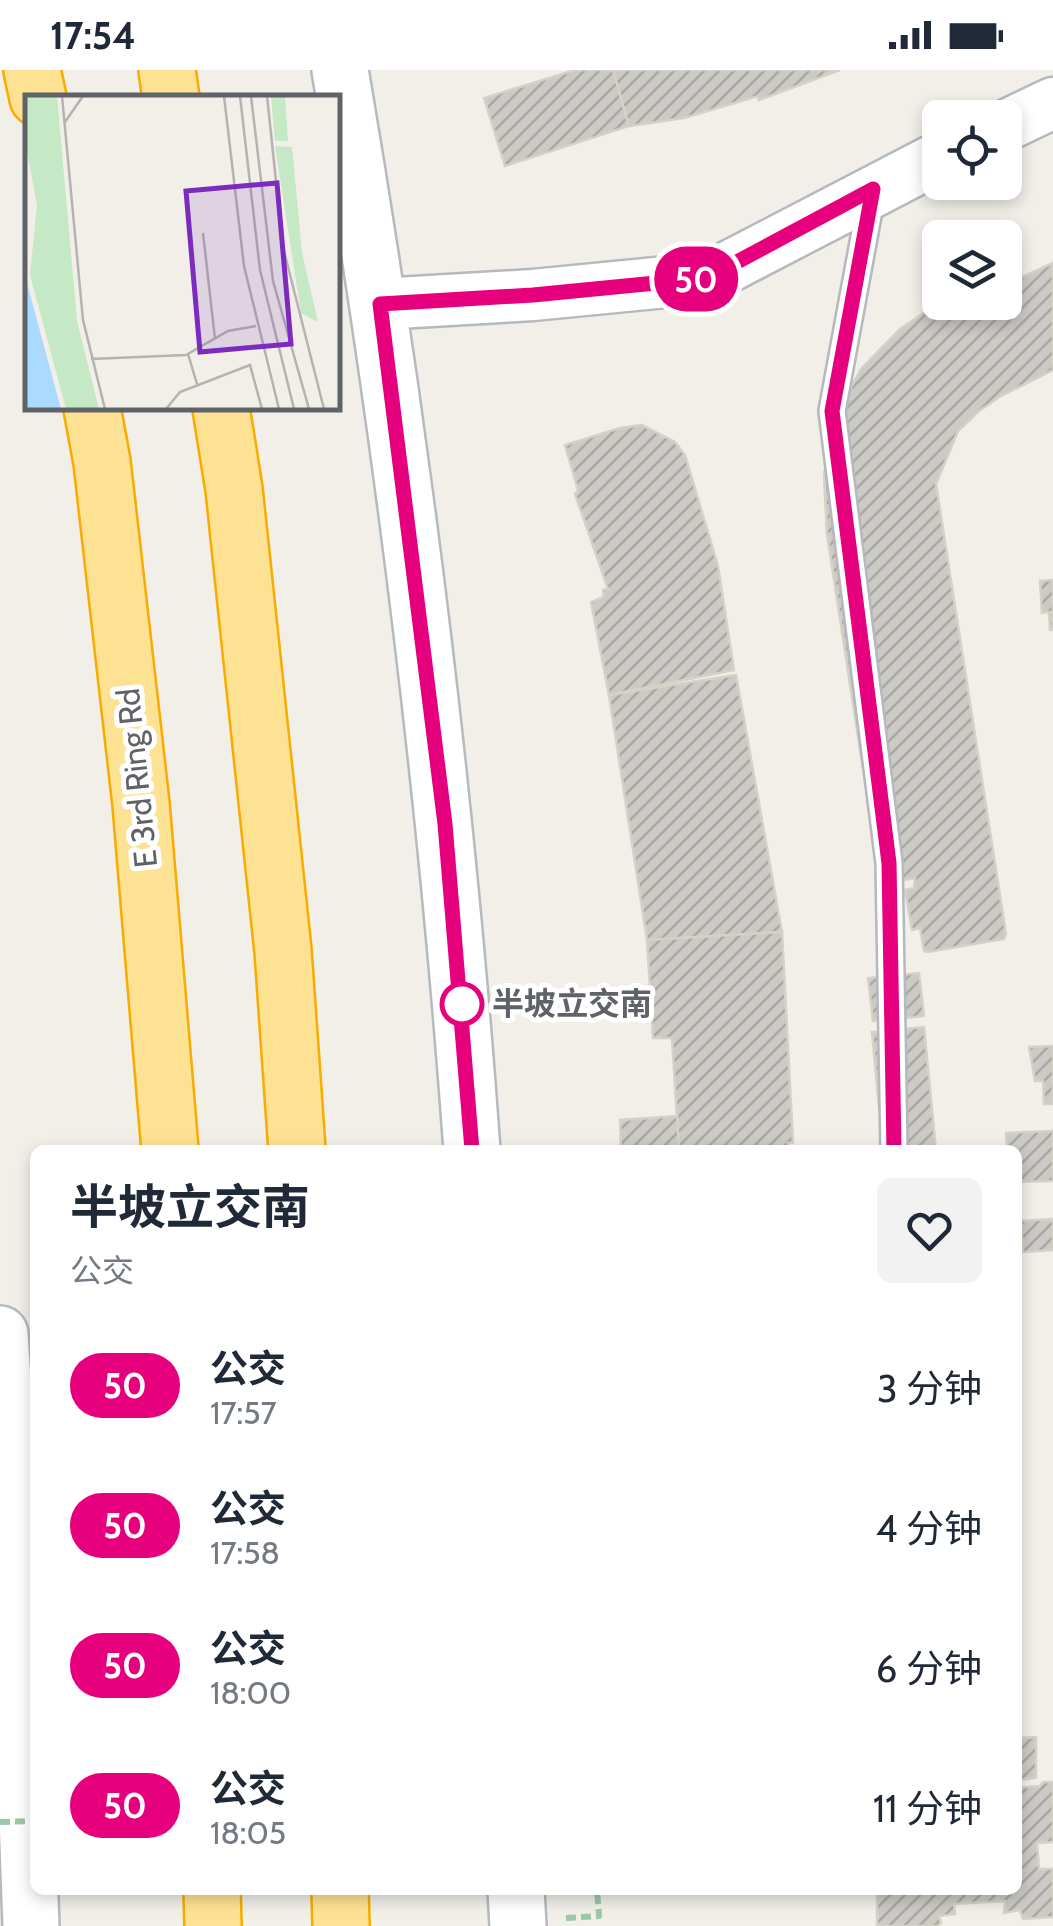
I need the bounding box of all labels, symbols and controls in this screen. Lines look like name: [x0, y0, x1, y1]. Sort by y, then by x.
text: 17:54: [50, 12, 136, 59]
inset map: [25, 95, 340, 410]
map controls: [922, 100, 1022, 320]
button: locate: [922, 100, 1022, 200]
button: layers: [922, 220, 1022, 320]
line badge: 50: [651, 246, 741, 312]
text: 50: [674, 258, 718, 301]
street label: E 3rd Ring Rd: [108, 686, 165, 870]
marker: 半坡立交南: [441, 983, 483, 1025]
place label: 半坡立交南: [492, 984, 652, 1023]
text: 半坡立交南: [70, 1178, 310, 1236]
button: heart: [877, 1178, 982, 1283]
text: 公交: [70, 1251, 134, 1290]
text: 公交: [210, 1345, 286, 1392]
text: 50: [103, 1364, 147, 1407]
text: 3 分钟: [877, 1365, 982, 1412]
text: 17:57: [210, 1393, 277, 1432]
text: 公交: [210, 1485, 286, 1532]
text: 50: [103, 1504, 147, 1547]
text: 4 分钟: [875, 1505, 982, 1552]
text: 17:58: [210, 1533, 280, 1572]
text: 公交: [210, 1625, 286, 1672]
text: 50: [103, 1644, 147, 1687]
text: 6 分钟: [876, 1645, 982, 1692]
text: 18:00: [210, 1673, 291, 1712]
text: 公交: [210, 1765, 286, 1812]
text: 50: [103, 1784, 147, 1827]
text: 11 分钟: [873, 1785, 982, 1832]
text: 18:05: [210, 1813, 286, 1852]

